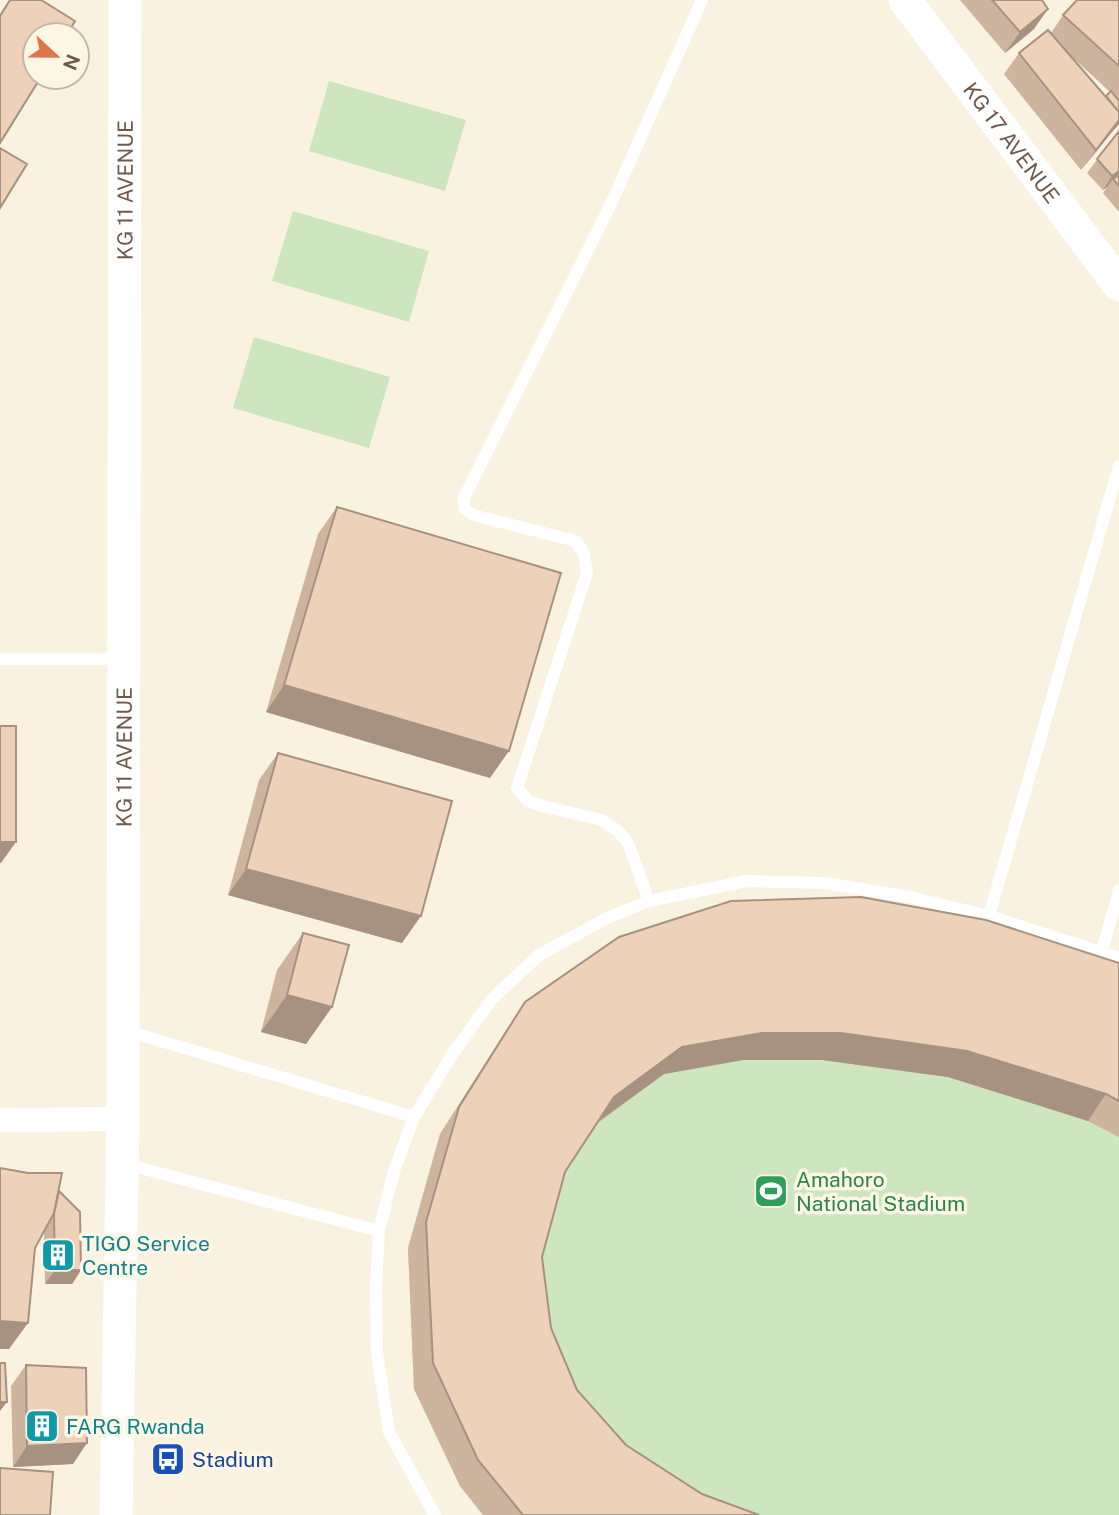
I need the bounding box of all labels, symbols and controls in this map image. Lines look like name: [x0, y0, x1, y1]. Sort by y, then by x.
north arrow: [21, 21, 91, 91]
text: N: [59, 51, 85, 73]
street label: KG 17 AVENUE: [959, 77, 1065, 208]
street label: KG 11 AVENUE: [112, 120, 137, 260]
street label: KG 11 AVENUE: [111, 687, 136, 827]
place label: Amahoro National Stadium: [796, 1167, 965, 1216]
sports icon: Amahoro National Stadium: [752, 1172, 790, 1210]
place label: TIGO Service Centre: [82, 1231, 210, 1280]
building icon: TIGO Service Centre: [39, 1236, 77, 1274]
building icon: FARG Rwanda: [23, 1407, 61, 1445]
place label: FARG Rwanda: [66, 1414, 205, 1439]
bus stop icon: Stadium: [149, 1440, 187, 1478]
place label: Stadium: [192, 1447, 274, 1472]

